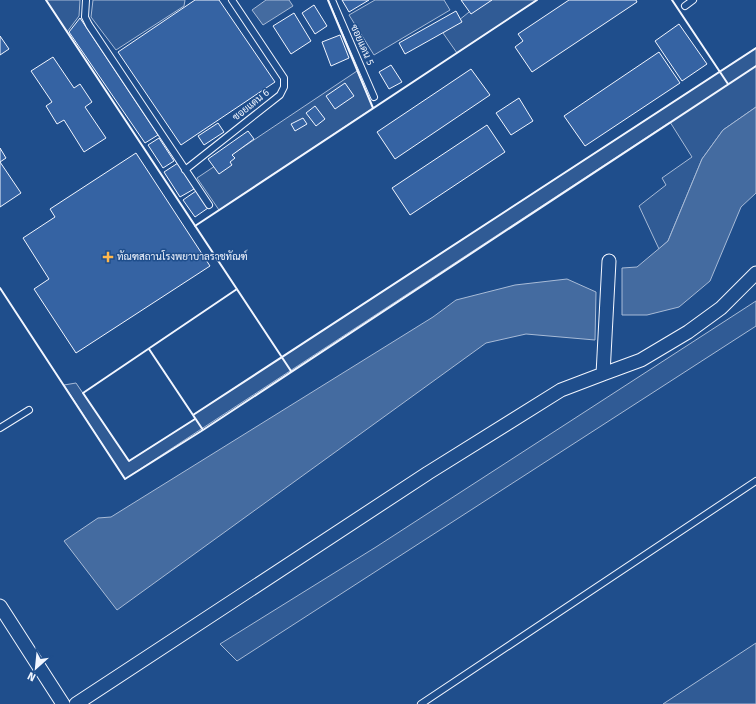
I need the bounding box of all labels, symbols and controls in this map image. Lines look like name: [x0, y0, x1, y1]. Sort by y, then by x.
street label: ซอยแดน 5: [348, 23, 376, 67]
street label: ซอยแดน 6: [230, 87, 272, 123]
place label: ทัณฑสถานโรงพยาบาลราชทัณฑ์: [117, 249, 248, 263]
marker: ทัณฑสถานโรงพยาบาลราชทัณฑ์: [102, 251, 114, 263]
north arrow: [16, 648, 56, 688]
text: N: [25, 669, 38, 684]

